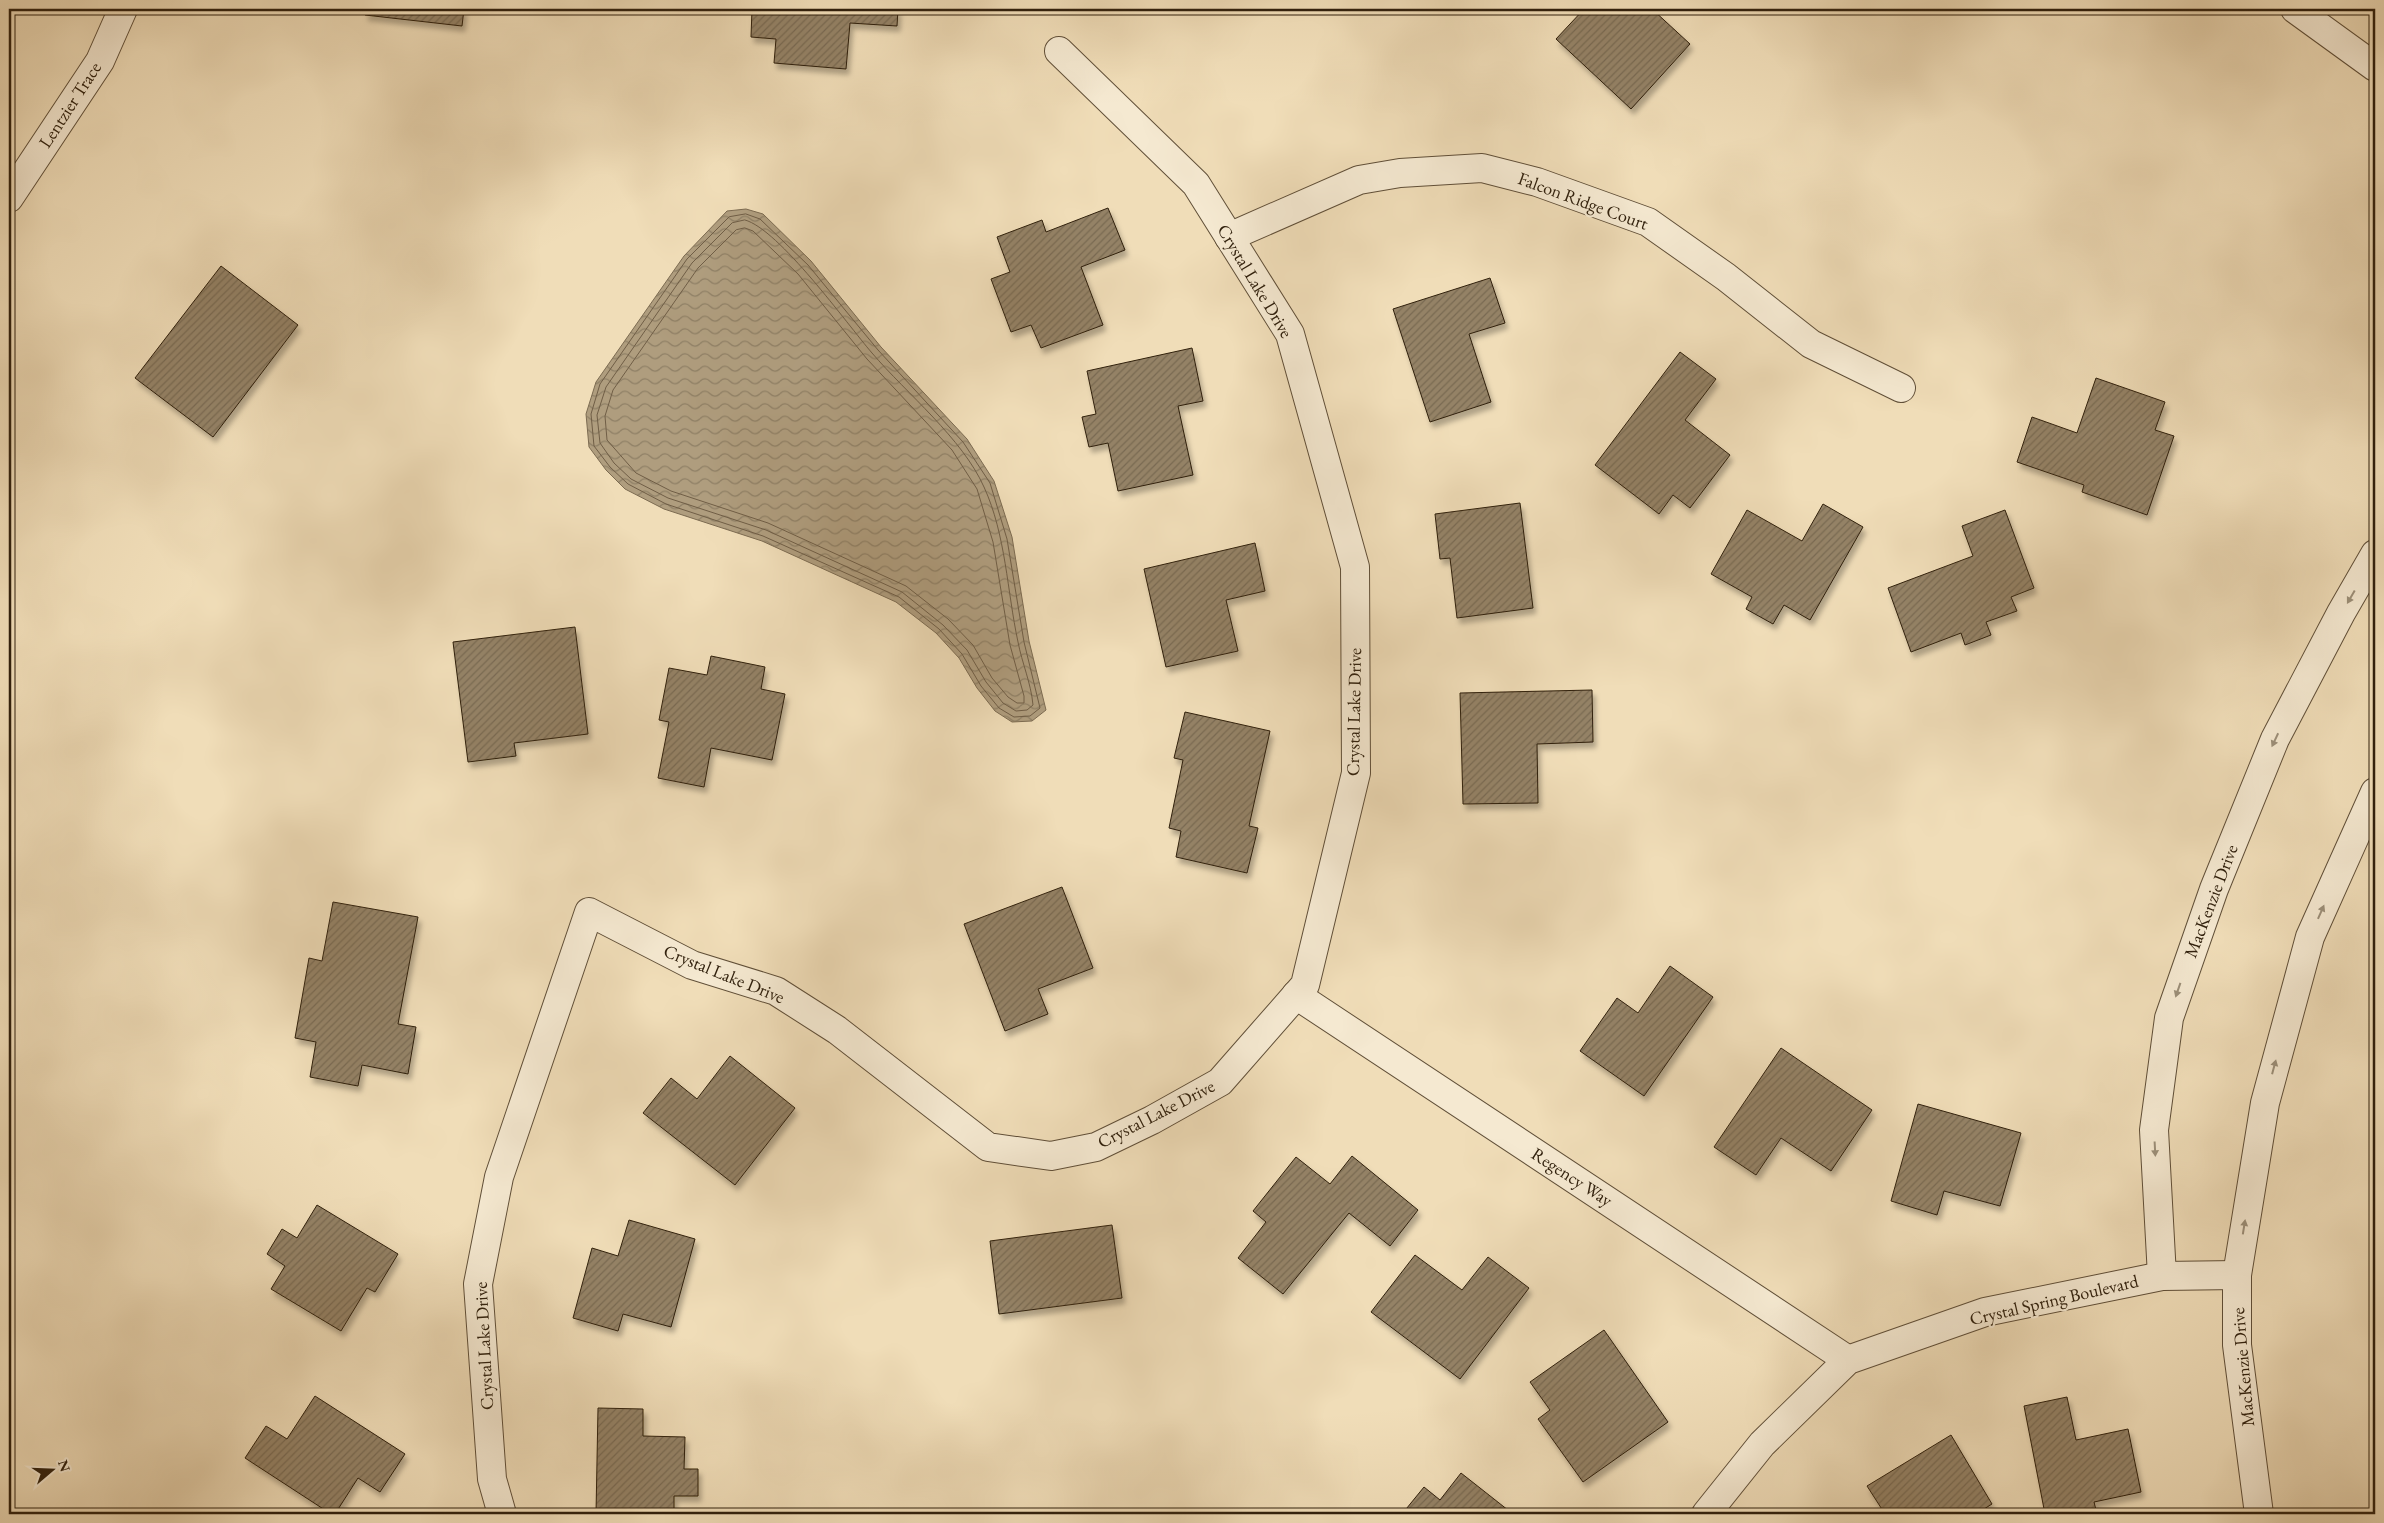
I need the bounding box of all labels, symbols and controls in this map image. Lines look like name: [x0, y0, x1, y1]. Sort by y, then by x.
street label: Lentzier Trace: [33, 57, 106, 152]
street label: Falcon Ridge Court: [1515, 166, 1652, 235]
street label: Crystal Lake Drive: [1212, 220, 1298, 342]
one-way arrow: [2346, 590, 2355, 603]
street label: Crystal Lake Drive: [1341, 648, 1366, 776]
one-way arrow: [2271, 733, 2279, 747]
street label: MacKenzie Drive: [2178, 841, 2243, 961]
one-way arrow: [2318, 905, 2326, 919]
street label: Crystal Lake Drive: [660, 939, 788, 1008]
one-way arrow: [2174, 982, 2182, 997]
one-way arrow: [2271, 1060, 2279, 1075]
street label: Crystal Lake Drive: [1093, 1074, 1218, 1153]
street label: Regency Way: [1527, 1142, 1617, 1211]
one-way arrow: [2151, 1142, 2159, 1158]
one-way arrow: [2241, 1219, 2249, 1235]
street label: Crystal Spring Boulevard: [1967, 1269, 2141, 1330]
street label: Crystal Lake Drive: [469, 1281, 498, 1411]
street label: MacKenzie Drive: [2226, 1307, 2259, 1428]
north arrow: [28, 1446, 78, 1496]
text: N: [54, 1457, 75, 1475]

